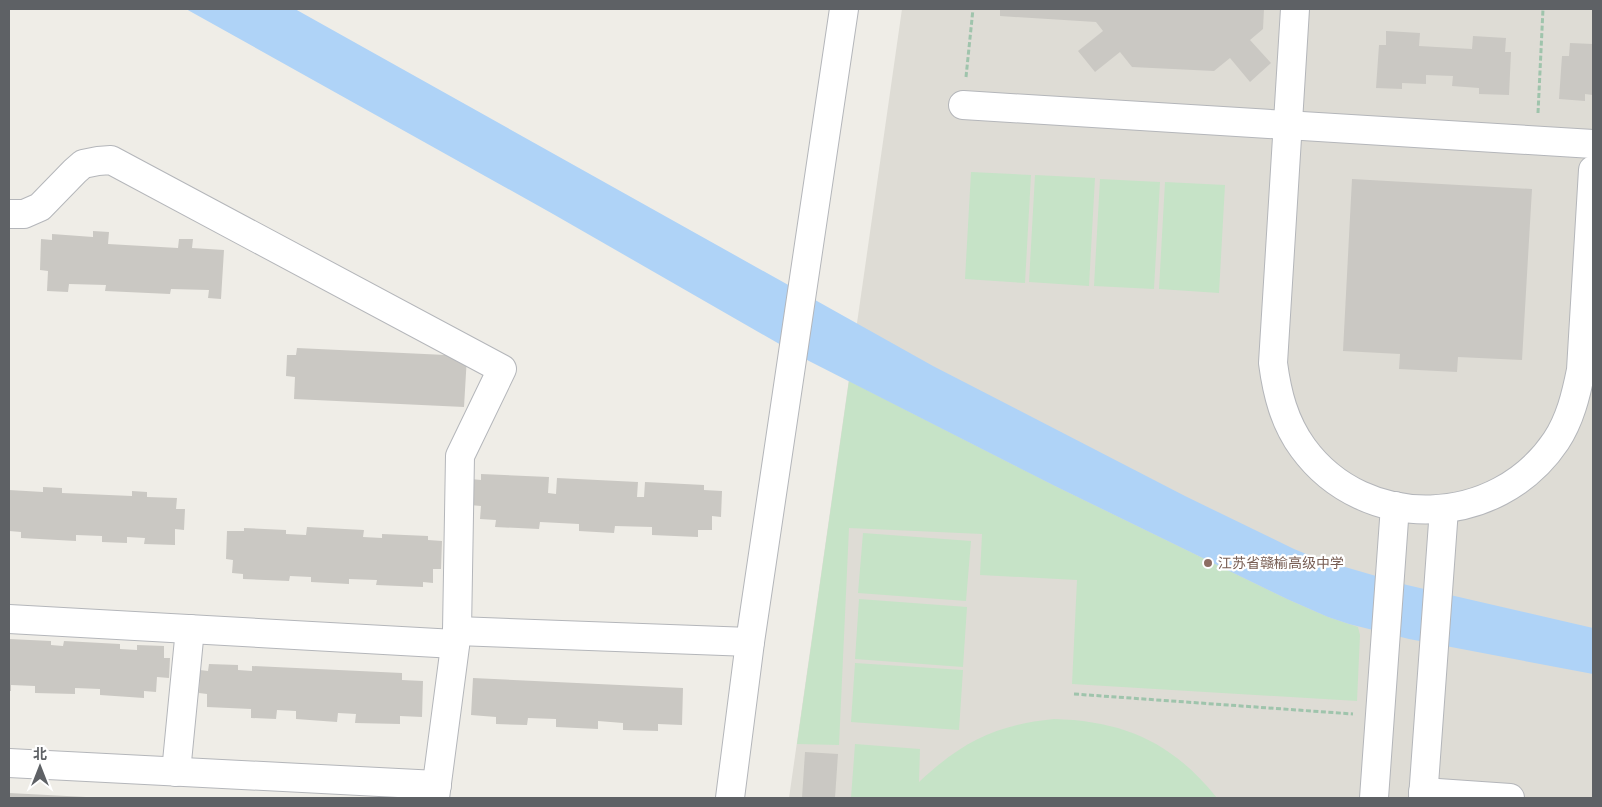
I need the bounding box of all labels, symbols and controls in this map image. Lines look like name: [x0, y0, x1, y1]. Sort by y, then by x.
place label: 江苏省赣榆高级中学: [1218, 552, 1344, 573]
marker: 江苏省赣榆高级中学: [1202, 557, 1214, 569]
north arrow: [15, 742, 65, 792]
text: 北: [33, 743, 47, 764]

